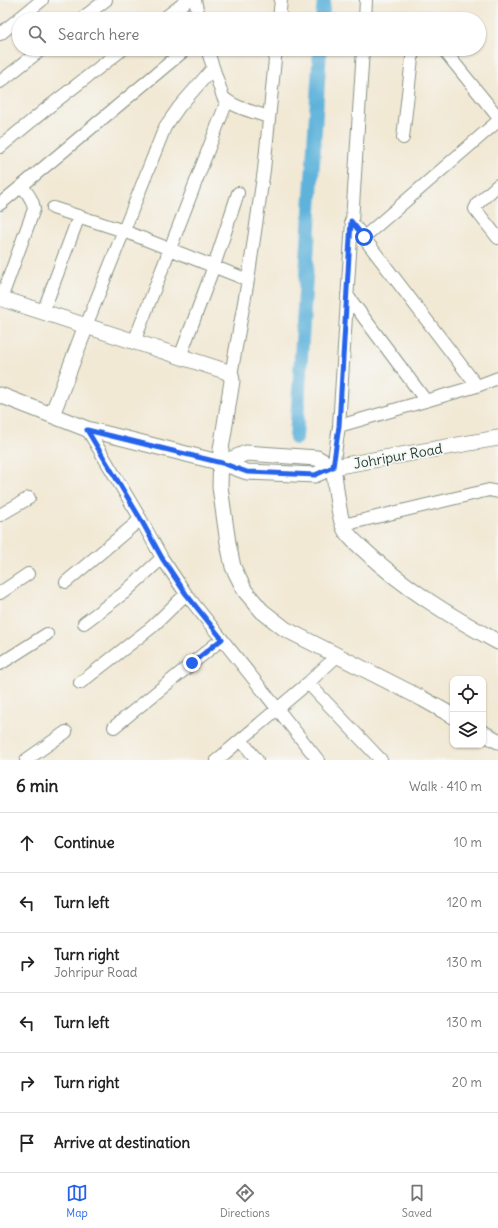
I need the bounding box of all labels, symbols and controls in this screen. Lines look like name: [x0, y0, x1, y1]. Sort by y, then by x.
search box: [12, 12, 486, 56]
icon: search: [26, 23, 48, 45]
text: Search here: [58, 25, 139, 44]
route start: [355, 228, 373, 246]
street label: Johripur Road: [352, 439, 444, 473]
route end: [183, 654, 201, 672]
map controls: [450, 676, 486, 748]
button: locate: [450, 676, 486, 712]
button: layers: [450, 712, 486, 748]
text: 6 min: [16, 775, 58, 797]
text: Walk · 410 m: [409, 778, 482, 795]
icon: ahead: [16, 832, 38, 854]
text: Continue: [54, 833, 115, 852]
text: 10 m: [454, 834, 482, 851]
icon: left: [16, 892, 38, 914]
text: Turn left: [54, 893, 109, 912]
text: 120 m: [447, 894, 482, 911]
text: Turn right: [54, 945, 119, 964]
icon: right: [16, 952, 38, 974]
text: 130 m: [446, 954, 482, 971]
text: Johripur Road: [54, 964, 138, 981]
icon: left: [16, 1012, 38, 1034]
text: Turn left: [54, 1013, 109, 1032]
text: 130 m: [446, 1014, 482, 1031]
icon: right: [16, 1072, 38, 1094]
text: Turn right: [54, 1073, 119, 1092]
text: 20 m: [452, 1074, 482, 1091]
icon: arrive: [16, 1132, 38, 1154]
text: Arrive at destination: [54, 1133, 190, 1152]
tab: Map: [66, 1182, 88, 1220]
tab: Directions: [220, 1182, 270, 1220]
tab: Saved: [402, 1182, 432, 1220]

